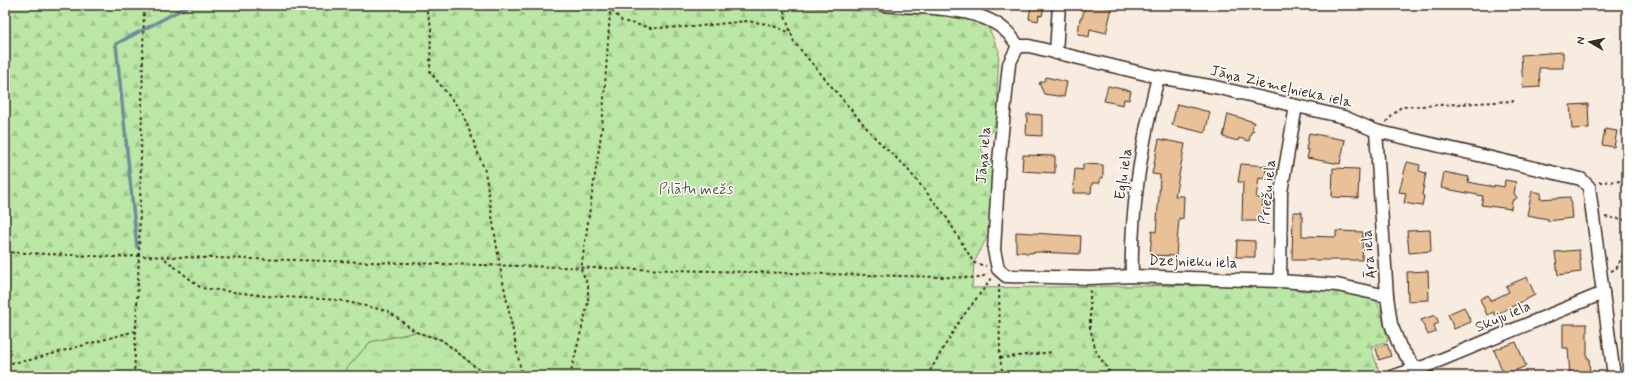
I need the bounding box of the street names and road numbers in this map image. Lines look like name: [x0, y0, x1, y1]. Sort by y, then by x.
street label: Jāņa Ziemeļnieka iela: [1208, 61, 1355, 113]
street label: Jāņa iela: [972, 125, 996, 184]
street label: Egļu iela: [1110, 147, 1138, 201]
street label: Priežu iela: [1255, 158, 1281, 226]
street label: Āra iela: [1357, 229, 1381, 279]
street label: Dzejnieku iela: [1148, 250, 1238, 274]
street label: Skuju iela: [1472, 296, 1534, 338]

